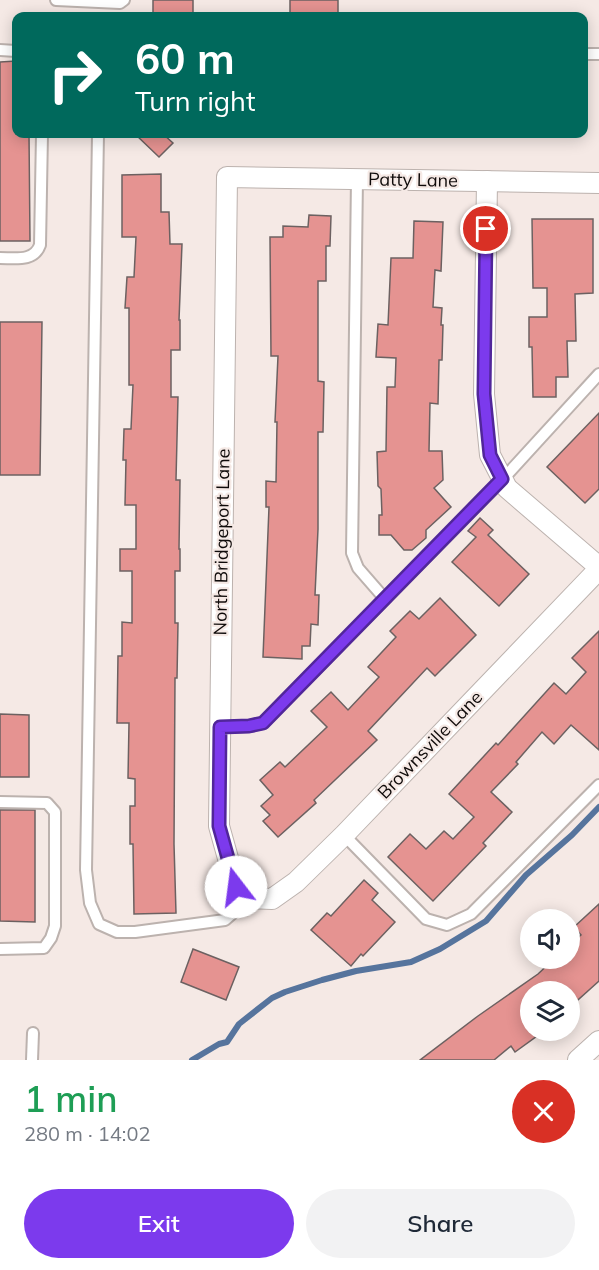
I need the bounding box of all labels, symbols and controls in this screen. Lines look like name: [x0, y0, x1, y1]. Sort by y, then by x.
text: 60 m: [135, 32, 235, 85]
icon: right: [36, 36, 114, 114]
text: Turn right: [135, 84, 255, 118]
street label: Patty Lane: [368, 167, 458, 192]
pin: [460, 203, 511, 254]
icon: arrive: [469, 212, 502, 245]
street label: North Bridgeport Lane: [208, 448, 235, 636]
street label: Brownsville Lane: [372, 686, 487, 804]
position arrow: [204, 855, 268, 919]
map controls: [520, 909, 580, 1041]
button: sound: [520, 909, 580, 969]
button: layers: [520, 981, 580, 1041]
text: 1 min: [24, 1076, 118, 1121]
button: close: [512, 1080, 575, 1143]
text: 280 m · 14:02: [24, 1121, 150, 1146]
button: Exit: [24, 1189, 294, 1258]
button: Share: [306, 1189, 575, 1258]

